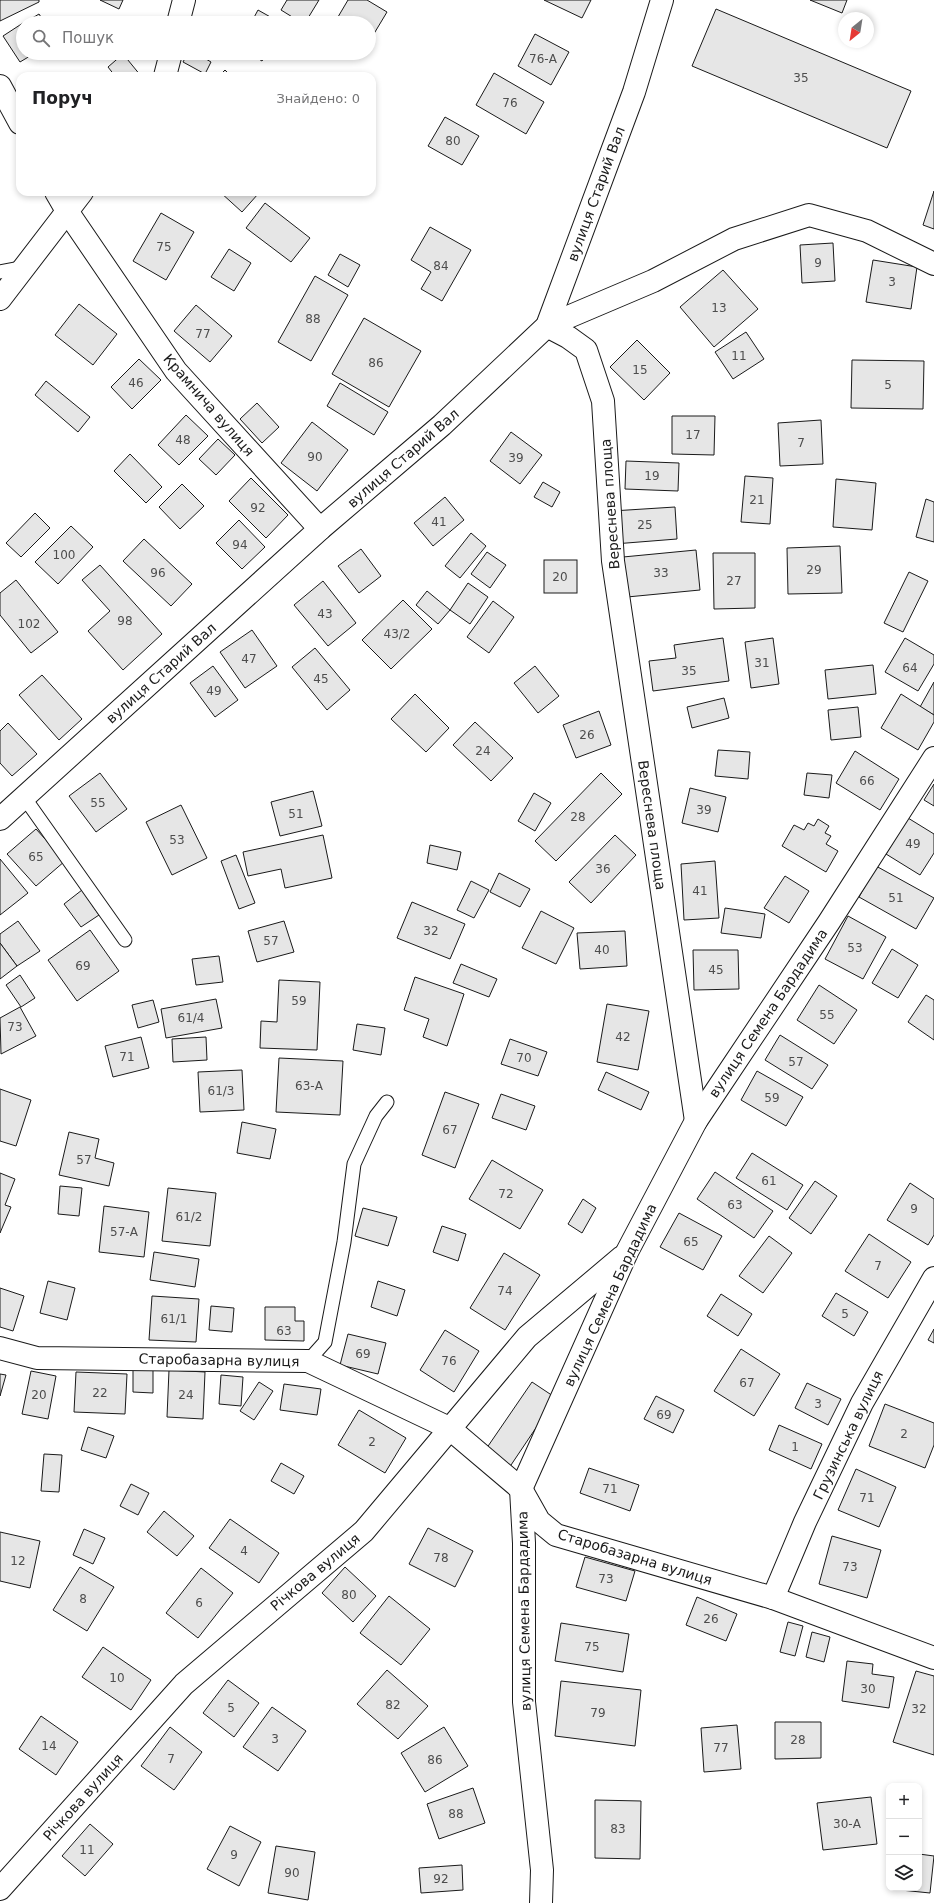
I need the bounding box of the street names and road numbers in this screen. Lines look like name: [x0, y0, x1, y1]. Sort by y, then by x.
street label: вулиця Старий Вал: [564, 124, 628, 264]
street label: Крамнича вулиця: [160, 351, 258, 459]
street label: вулиця Старий Вал: [344, 405, 462, 511]
street label: Вереснева площа: [597, 438, 623, 570]
street label: вулиця Старий Вал: [103, 619, 219, 727]
street label: Вереснева площа: [635, 759, 669, 891]
street label: вулиця Семена Бардадима: [705, 926, 831, 1100]
street label: вулиця Семена Бардадима: [560, 1201, 660, 1389]
street label: Старобазарна вулиця: [138, 1351, 300, 1369]
street label: Грузинська вулиця: [810, 1368, 886, 1502]
street label: вулиця Семена Бардадима: [514, 1511, 534, 1711]
street label: Старобазарна вулиця: [556, 1526, 714, 1588]
street label: Річкова вулиця: [267, 1530, 363, 1614]
street label: Річкова вулиця: [40, 1750, 126, 1844]

